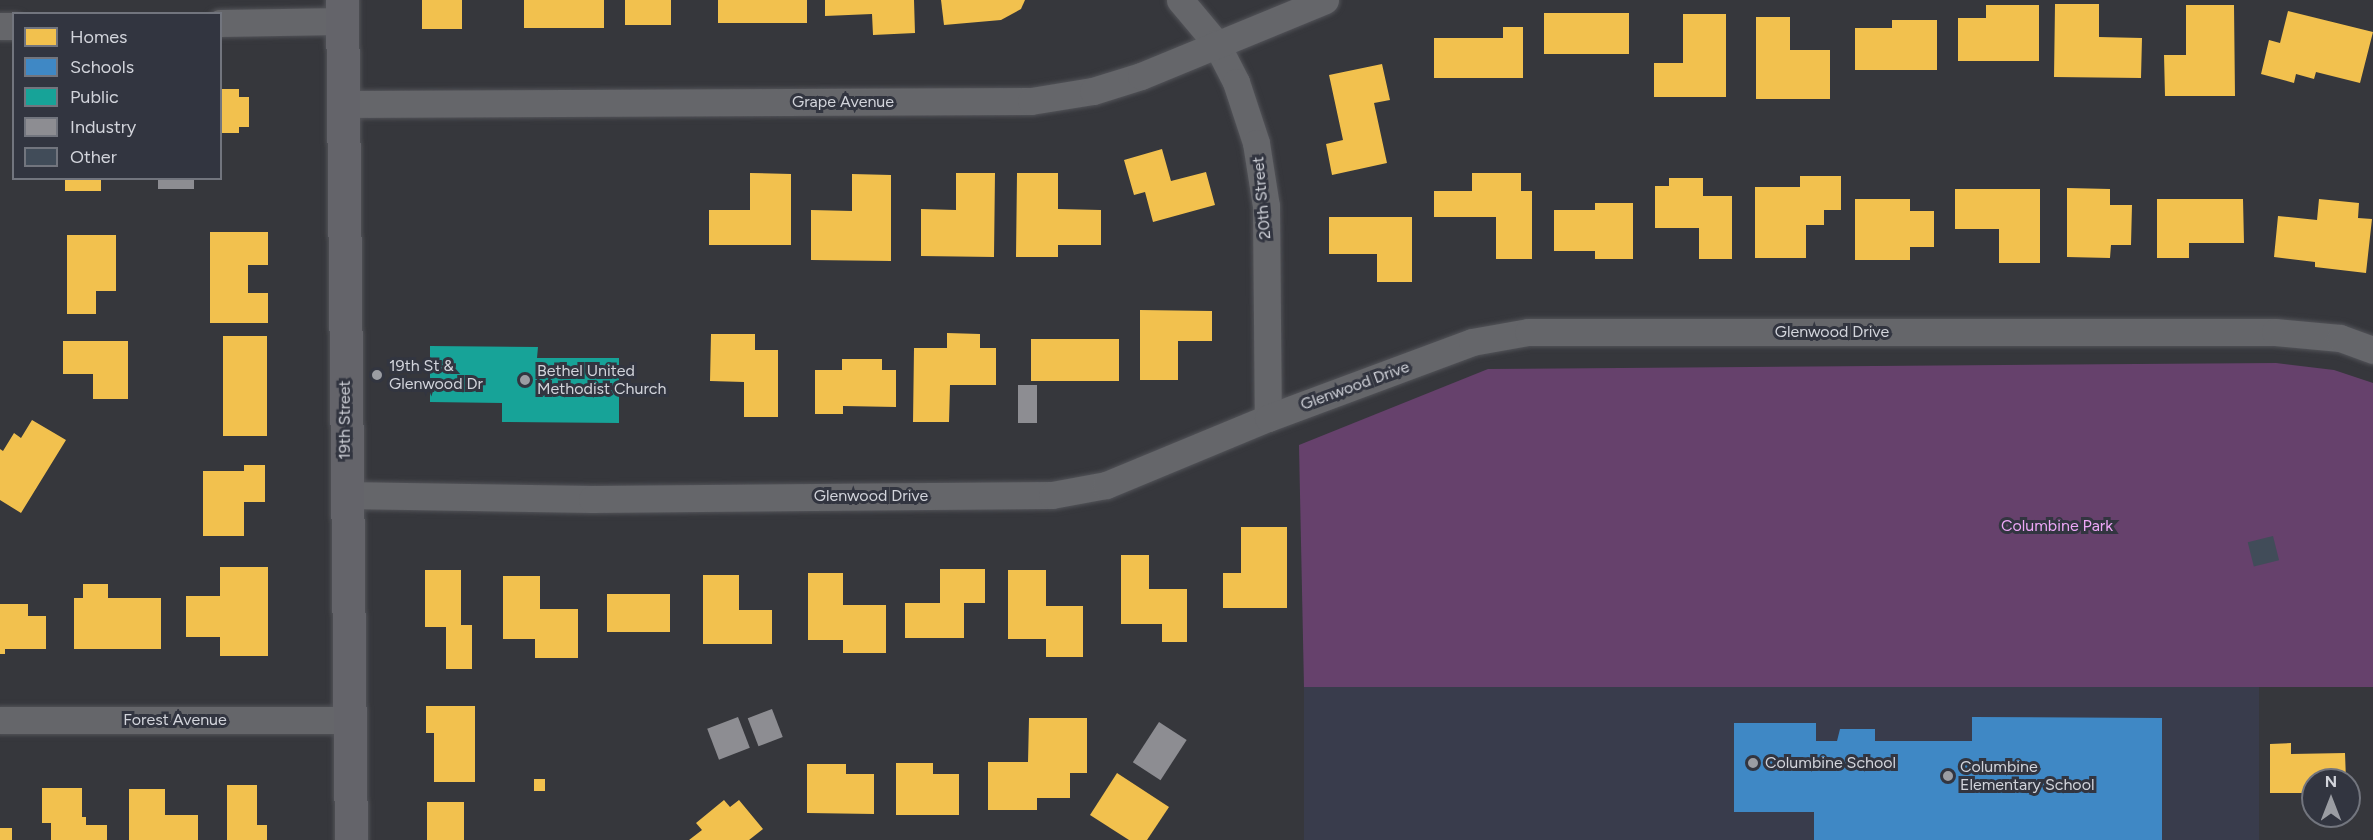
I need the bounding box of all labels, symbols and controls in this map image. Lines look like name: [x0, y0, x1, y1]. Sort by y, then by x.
legend: [12, 12, 222, 180]
text: Homes: [70, 26, 128, 48]
text: Schools: [70, 56, 134, 78]
text: Public: [70, 86, 119, 108]
street label: Grape Avenue: [792, 92, 894, 112]
text: Industry: [70, 116, 136, 138]
text: Other: [70, 146, 117, 168]
street label: 20th Street: [1249, 156, 1275, 240]
street label: Glenwood Drive: [1775, 322, 1889, 342]
place label: 19th St & Glenwood Dr: [389, 356, 483, 394]
street label: Glenwood Drive: [1298, 357, 1412, 415]
place label: Bethel United Methodist Church: [537, 361, 666, 399]
marker: 19th St & Glenwood Dr: [370, 368, 384, 382]
marker: Bethel United Methodist Church: [518, 373, 532, 387]
street label: 19th Street: [335, 380, 355, 460]
street label: Glenwood Drive: [814, 486, 928, 506]
park label: Columbine Park: [2001, 516, 2113, 536]
street label: Forest Avenue: [123, 710, 227, 730]
place label: Columbine School: [1765, 753, 1896, 773]
marker: Columbine School: [1746, 756, 1760, 770]
place label: Columbine Elementary School: [1960, 757, 2094, 795]
north arrow: [2301, 768, 2361, 828]
marker: Columbine Elementary School: [1941, 769, 1955, 783]
text: N: [2325, 772, 2337, 791]

